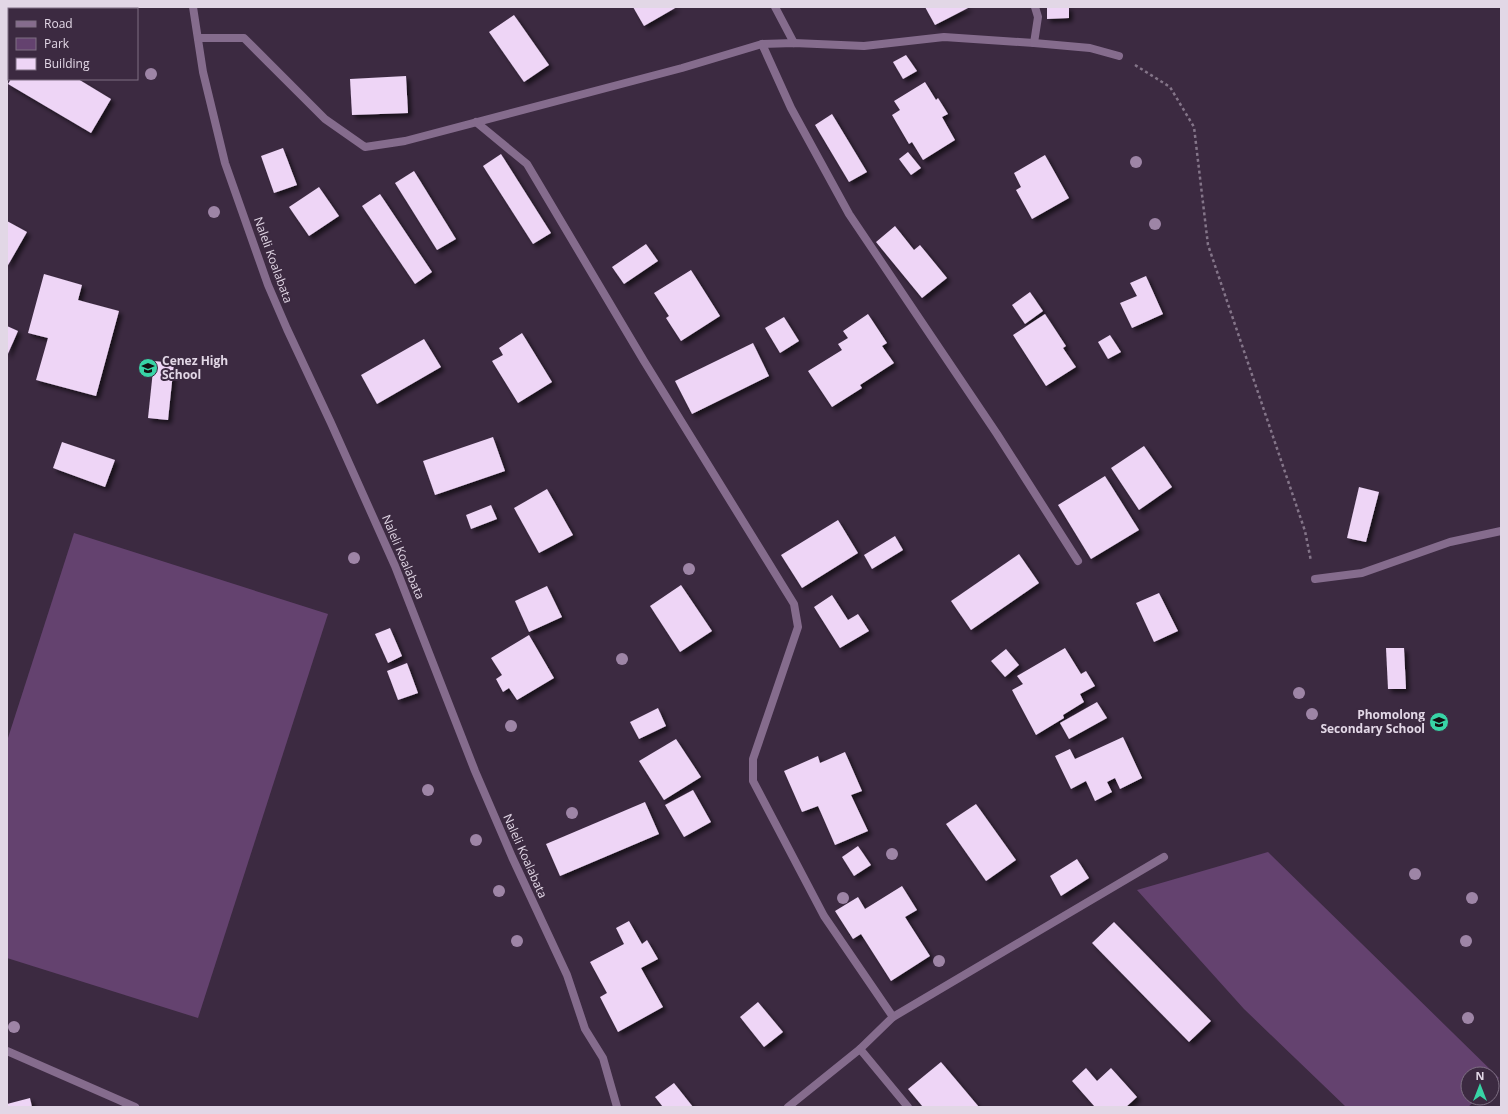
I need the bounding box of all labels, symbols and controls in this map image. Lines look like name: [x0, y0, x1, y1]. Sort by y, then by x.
legend: [8, 8, 138, 80]
text: Road: [44, 15, 73, 32]
text: Park: [44, 35, 70, 52]
text: Building: [44, 55, 90, 72]
street label: Naleli Koalabata: [250, 214, 297, 305]
place label: Cenez High School: [162, 352, 228, 383]
school or university icon: Cenez High School: [137, 357, 159, 379]
street label: Naleli Koalabata: [378, 512, 429, 602]
place label: Phomolong Secondary School: [1320, 706, 1425, 737]
school or university icon: Phomolong Secondary School: [1428, 711, 1450, 733]
street label: Naleli Koalabata: [499, 811, 552, 901]
north arrow: [1460, 1066, 1500, 1106]
text: N: [1476, 1068, 1484, 1083]

